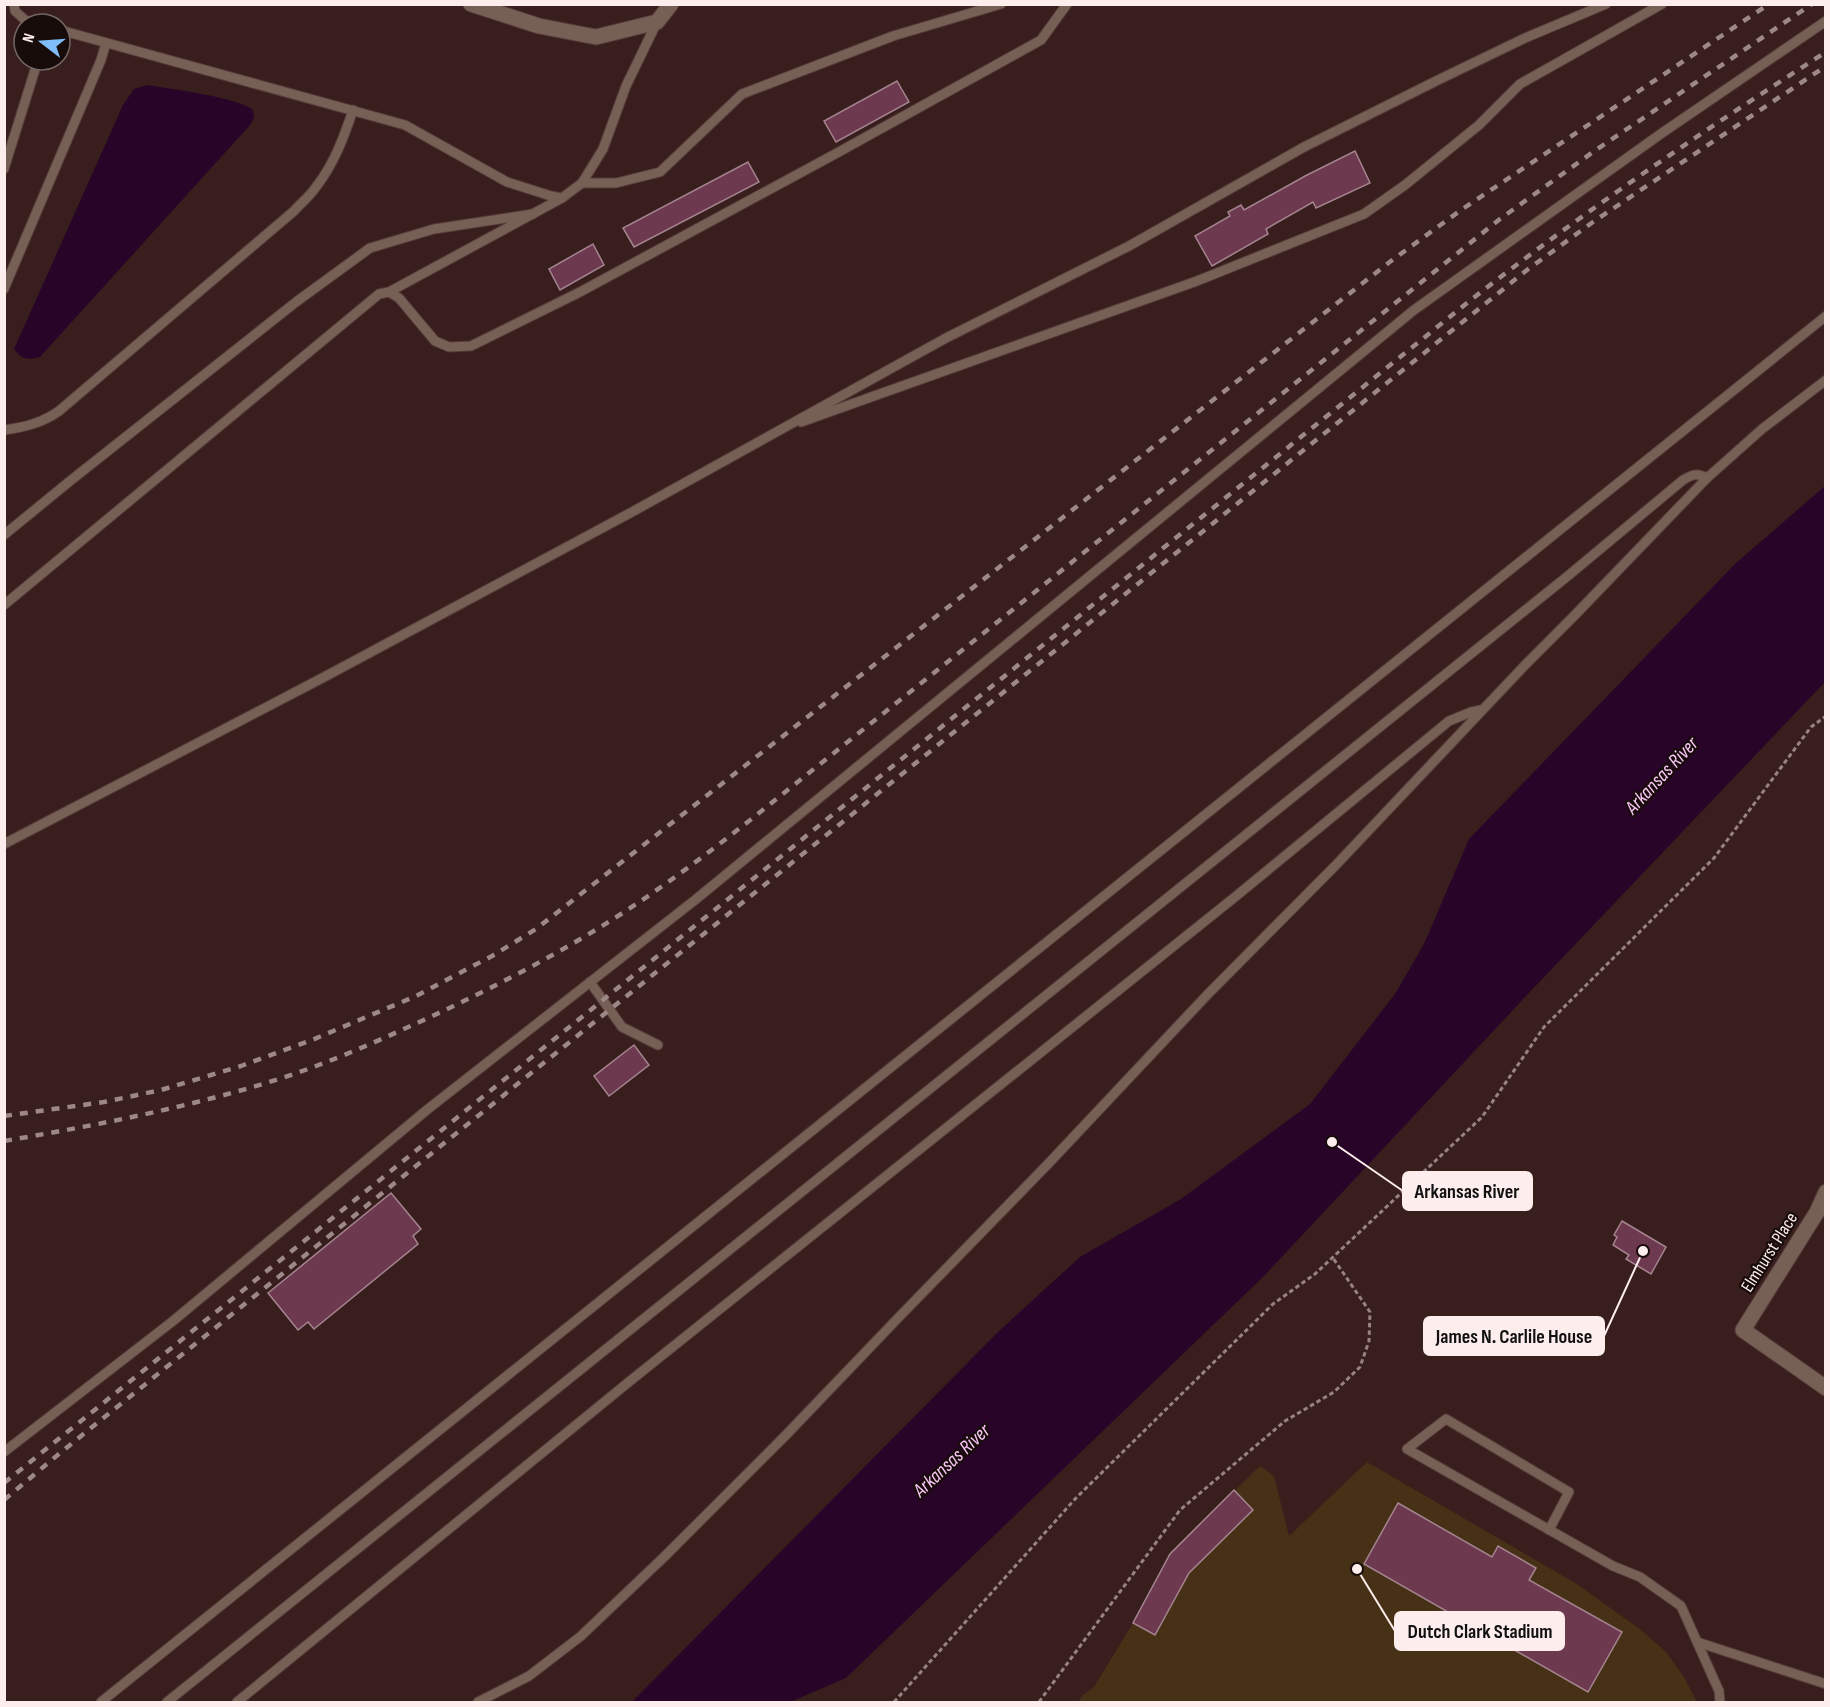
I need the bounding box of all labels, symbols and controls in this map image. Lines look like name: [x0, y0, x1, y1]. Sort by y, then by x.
north arrow: [12, 12, 72, 72]
text: N: [19, 31, 39, 45]
water label: Arkansas River: [1619, 731, 1704, 820]
callout: Arkansas River: [1403, 1172, 1532, 1210]
text: Arkansas River: [1414, 1180, 1519, 1204]
street label: Elmhurst Place: [1737, 1209, 1802, 1296]
callout: James N. Carlile House: [1424, 1317, 1604, 1355]
text: James N. Carlile House: [1435, 1325, 1592, 1349]
water label: Arkansas River: [907, 1418, 996, 1503]
callout: Dutch Clark Stadium: [1395, 1612, 1564, 1650]
text: Dutch Clark Stadium: [1408, 1620, 1552, 1644]

